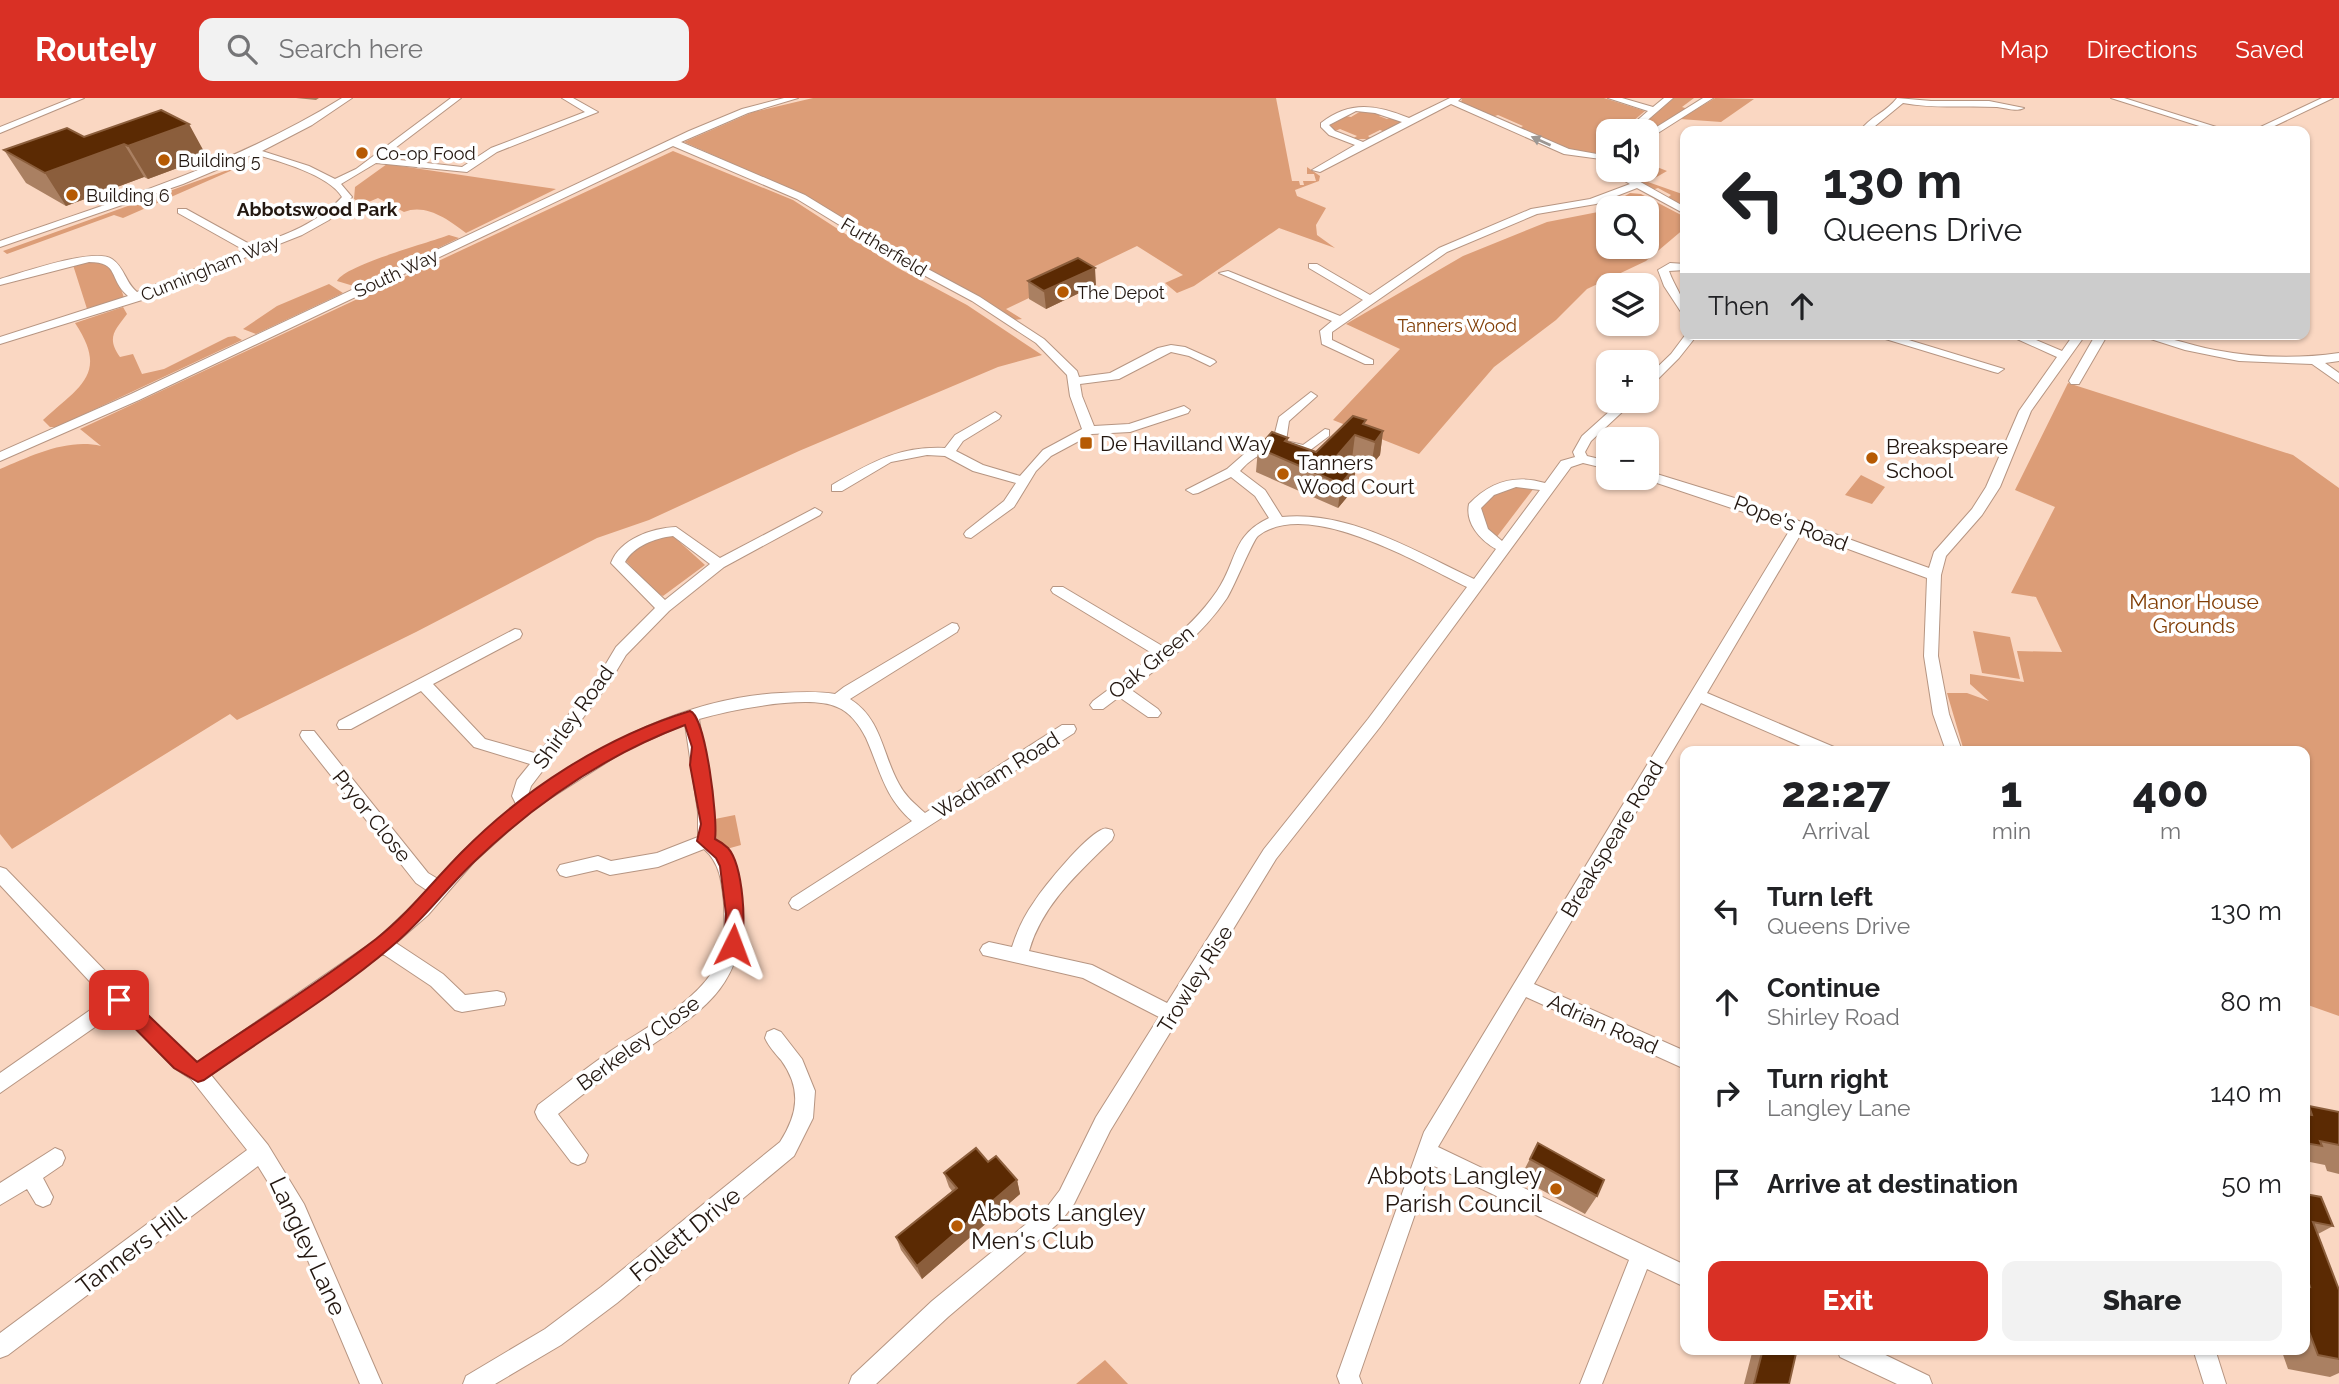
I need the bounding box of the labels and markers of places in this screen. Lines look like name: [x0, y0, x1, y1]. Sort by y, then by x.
place label: Co-op Food: [376, 143, 476, 164]
marker: Co-op Food: [354, 145, 370, 161]
place label: Building 5: [178, 150, 261, 171]
marker: Building 5: [156, 152, 172, 168]
place label: Building 6: [86, 185, 170, 206]
marker: Building 6: [64, 187, 80, 203]
place label: The Depot: [1077, 282, 1165, 303]
marker: The Depot: [1055, 284, 1071, 300]
place label: De Havilland Way: [1100, 431, 1271, 456]
place label: Breakspeare School: [1886, 434, 2008, 483]
marker: De Havilland Way: [1078, 435, 1094, 451]
place label: Tanners Wood Court: [1297, 450, 1415, 499]
marker: Breakspeare School: [1864, 450, 1880, 466]
marker: Tanners Wood Court: [1275, 466, 1291, 482]
pin: [89, 970, 149, 1030]
place label: Abbots Langley Parish Council: [1367, 1161, 1542, 1218]
marker: Abbots Langley Parish Council: [1548, 1181, 1564, 1197]
place label: Abbots Langley Men's Club: [971, 1198, 1146, 1255]
marker: Abbots Langley Men's Club: [949, 1218, 965, 1234]

